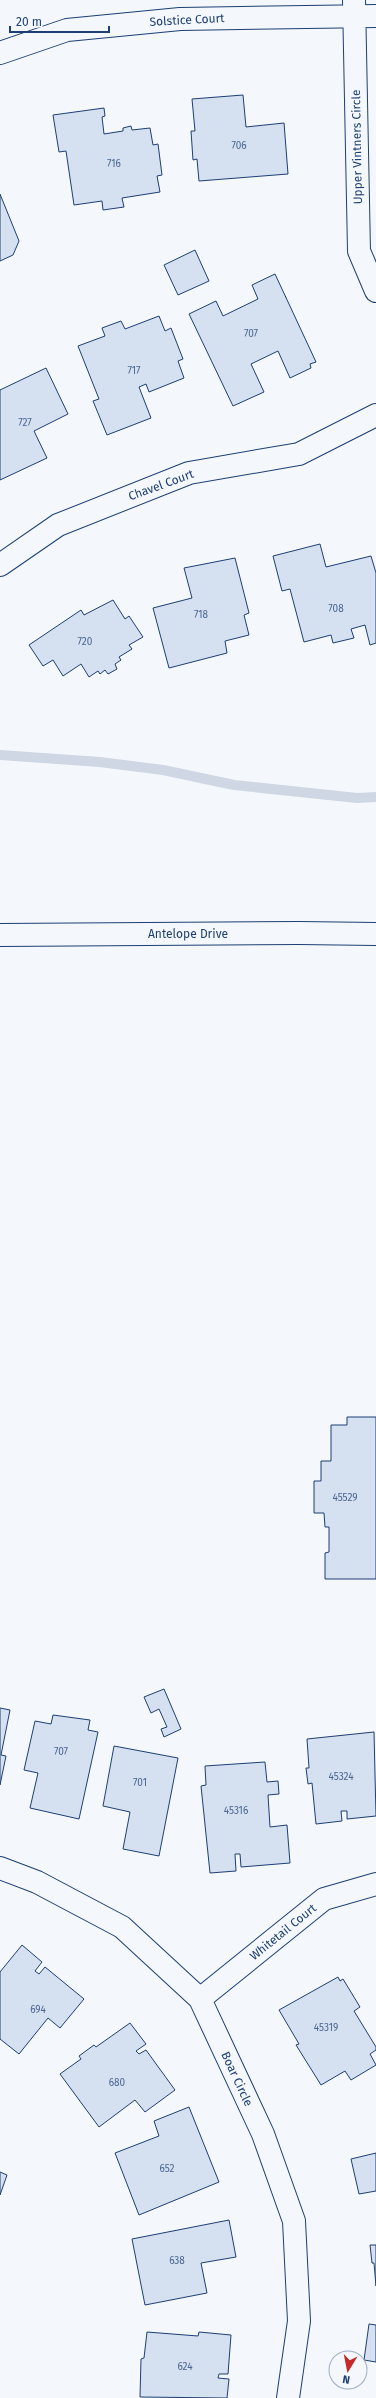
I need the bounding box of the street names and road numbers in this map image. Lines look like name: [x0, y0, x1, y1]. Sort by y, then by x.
street label: Solstice Court: [149, 11, 225, 29]
street label: Upper Vintners Circle: [349, 89, 365, 205]
street label: Chavel Court: [126, 466, 196, 503]
street label: Antelope Drive: [148, 927, 228, 941]
street label: Whitetail Court: [247, 1901, 320, 1963]
street label: Boar Circle: [218, 2049, 256, 2109]

